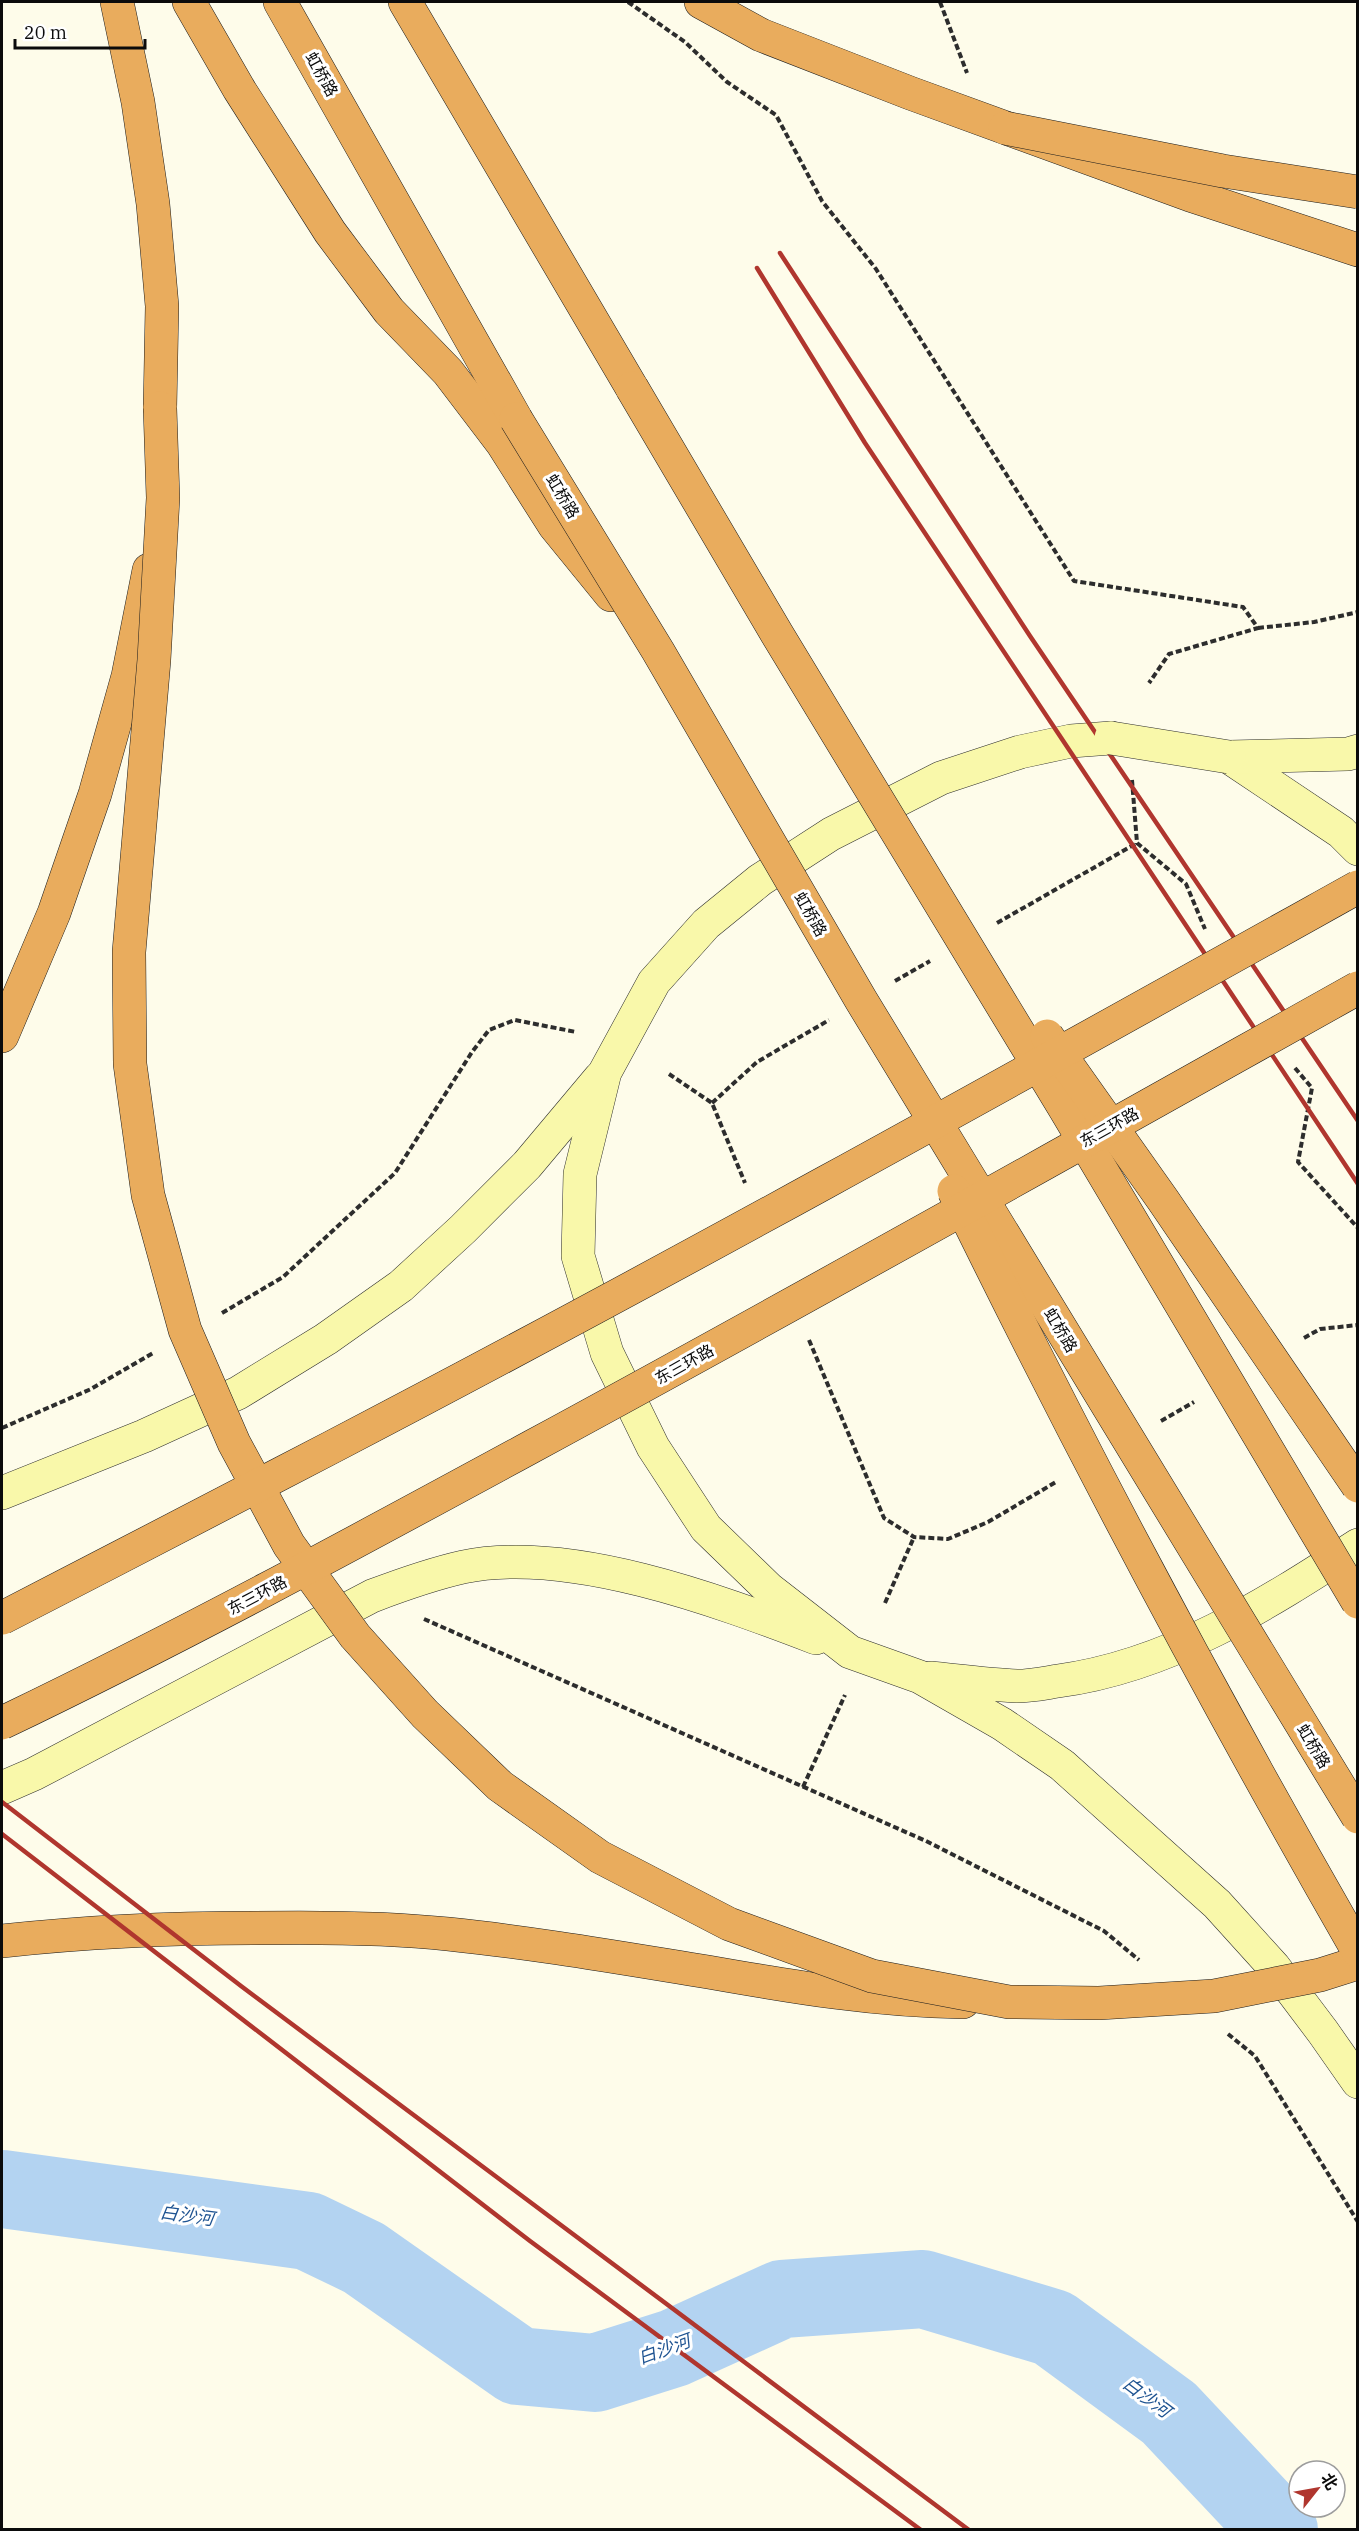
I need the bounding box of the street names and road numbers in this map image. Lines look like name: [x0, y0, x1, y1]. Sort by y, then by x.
street label: 虹桥路: [302, 48, 342, 100]
street label: 虹桥路: [542, 470, 584, 522]
street label: 虹桥路: [790, 888, 832, 940]
street label: 东三环路: [1076, 1103, 1142, 1151]
street label: 虹桥路: [1040, 1304, 1082, 1356]
street label: 东三环路: [651, 1340, 717, 1388]
street label: 东三环路: [224, 1571, 290, 1619]
street label: 虹桥路: [1293, 1720, 1335, 1772]

